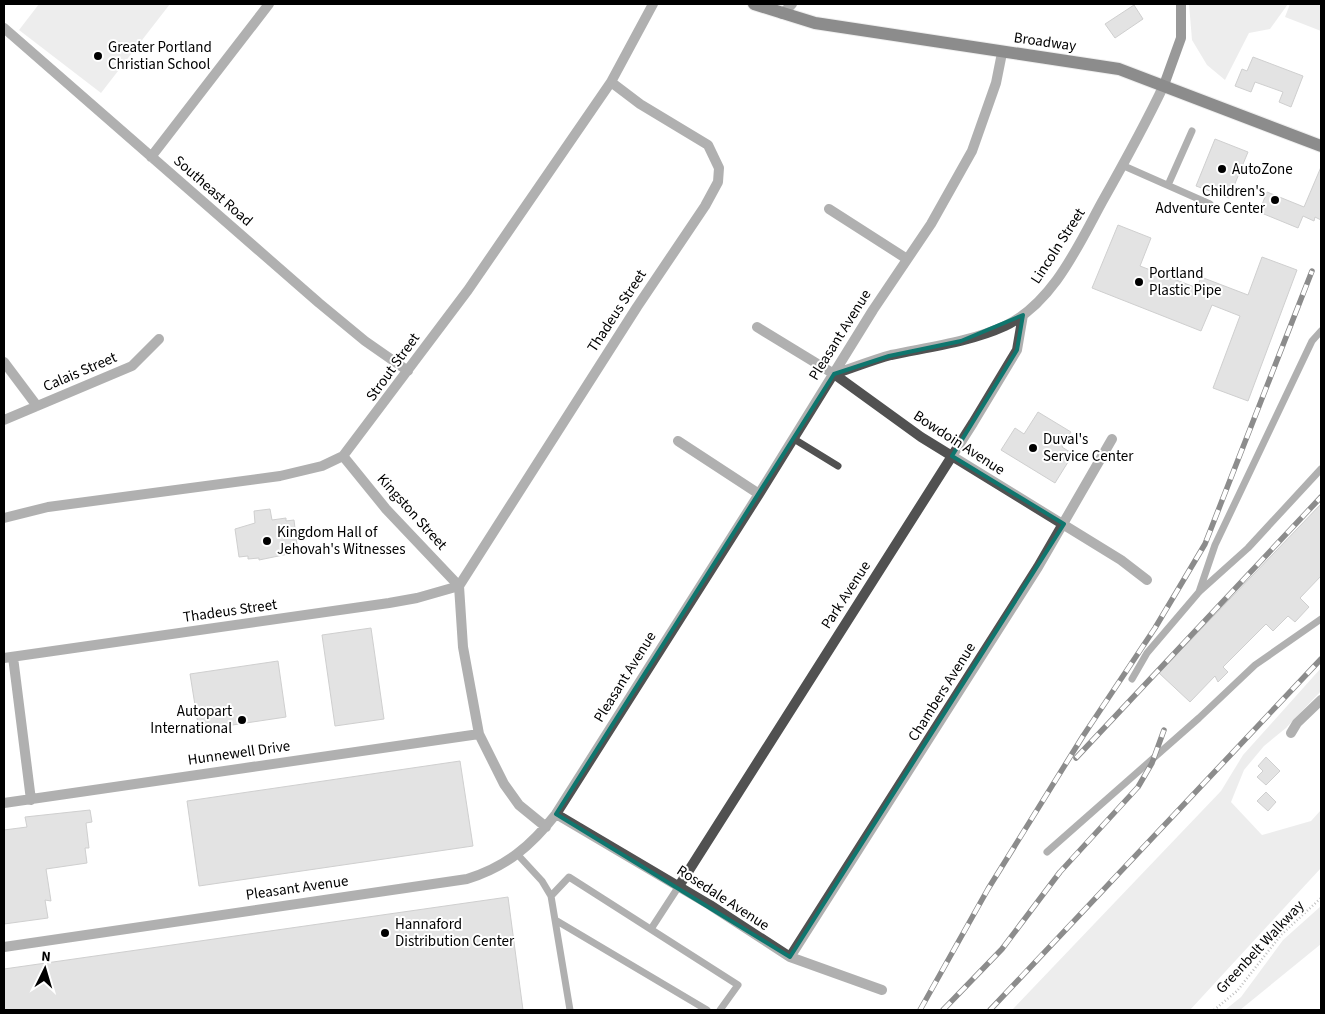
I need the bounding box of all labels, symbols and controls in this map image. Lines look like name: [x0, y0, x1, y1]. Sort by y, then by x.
street label: Broadway: [1012, 27, 1078, 57]
place label: Greater Portland Christian School: [108, 37, 212, 75]
marker: Greater Portland Christian School: [92, 50, 104, 62]
street label: Southeast Road: [169, 151, 257, 231]
place label: AutoZone: [1232, 159, 1293, 180]
marker: AutoZone: [1216, 163, 1228, 175]
place label: Children's Adventure Center: [1155, 181, 1266, 219]
marker: Children's Adventure Center: [1269, 194, 1281, 206]
street label: Lincoln Street: [1026, 204, 1090, 288]
place label: Portland Plastic Pipe: [1149, 263, 1221, 301]
street label: Thadeus Street: [582, 266, 652, 356]
marker: Portland Plastic Pipe: [1133, 276, 1145, 288]
street label: Pleasant Avenue: [804, 286, 876, 384]
street label: Strout Street: [361, 329, 425, 405]
street label: Calais Street: [40, 347, 120, 397]
street label: Bowdoin Avenue: [909, 406, 1009, 480]
place label: Duval's Service Center: [1043, 429, 1134, 467]
marker: Duval's Service Center: [1027, 442, 1039, 454]
street label: Kingston Street: [372, 469, 452, 555]
place label: Kingdom Hall of Jehovah's Witnesses: [277, 522, 406, 560]
marker: Kingdom Hall of Jehovah's Witnesses: [261, 535, 273, 547]
street label: Park Avenue: [816, 557, 876, 633]
street label: Thadeus Street: [182, 594, 278, 628]
street label: Pleasant Avenue: [589, 628, 661, 726]
street label: Chambers Avenue: [903, 638, 981, 746]
place label: Autopart International: [150, 701, 232, 739]
marker: Autopart International: [236, 714, 248, 726]
street label: Hunnewell Drive: [186, 735, 292, 771]
street label: Rosedale Avenue: [673, 860, 773, 936]
street label: Pleasant Avenue: [244, 870, 350, 906]
street label: Greenbelt Walkway: [1211, 896, 1309, 998]
place label: Hannaford Distribution Center: [395, 914, 515, 952]
marker: Hannaford Distribution Center: [379, 927, 391, 939]
north arrow: [20, 944, 70, 994]
text: N: [41, 947, 52, 967]

